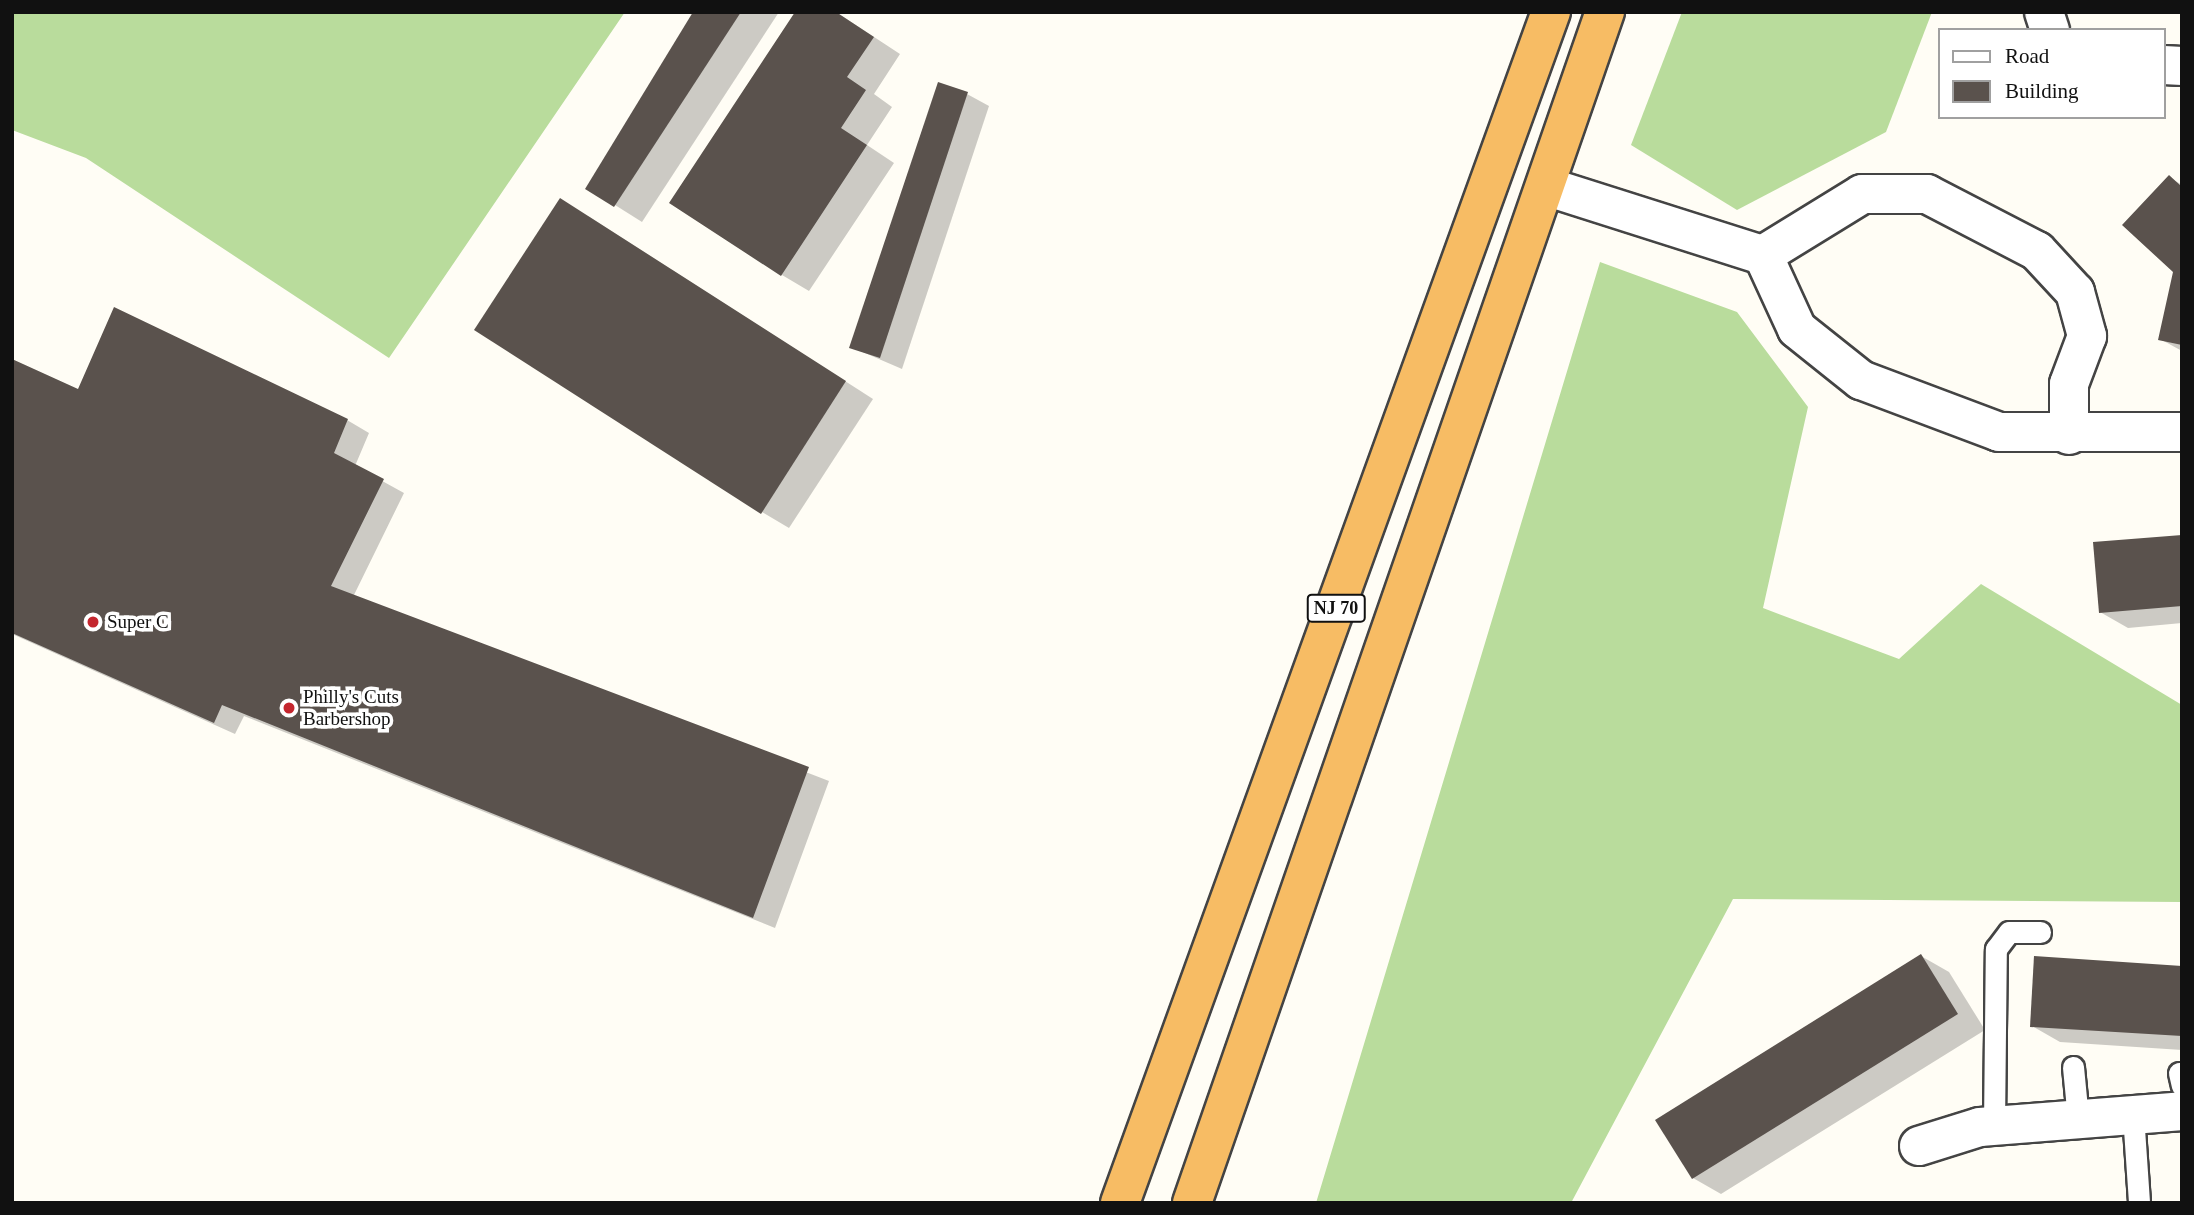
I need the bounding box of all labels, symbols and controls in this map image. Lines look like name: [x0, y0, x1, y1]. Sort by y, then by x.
legend: [1938, 28, 2166, 119]
text: Road: [2005, 44, 2049, 68]
text: Building: [2005, 79, 2079, 103]
road number: NJ 70: [1306, 594, 1366, 622]
place label: Super C: [107, 611, 169, 633]
marker: Super C: [85, 614, 101, 630]
place label: Philly's Cuts Barbershop: [303, 686, 399, 730]
marker: Philly's Cuts Barbershop: [281, 700, 297, 716]

